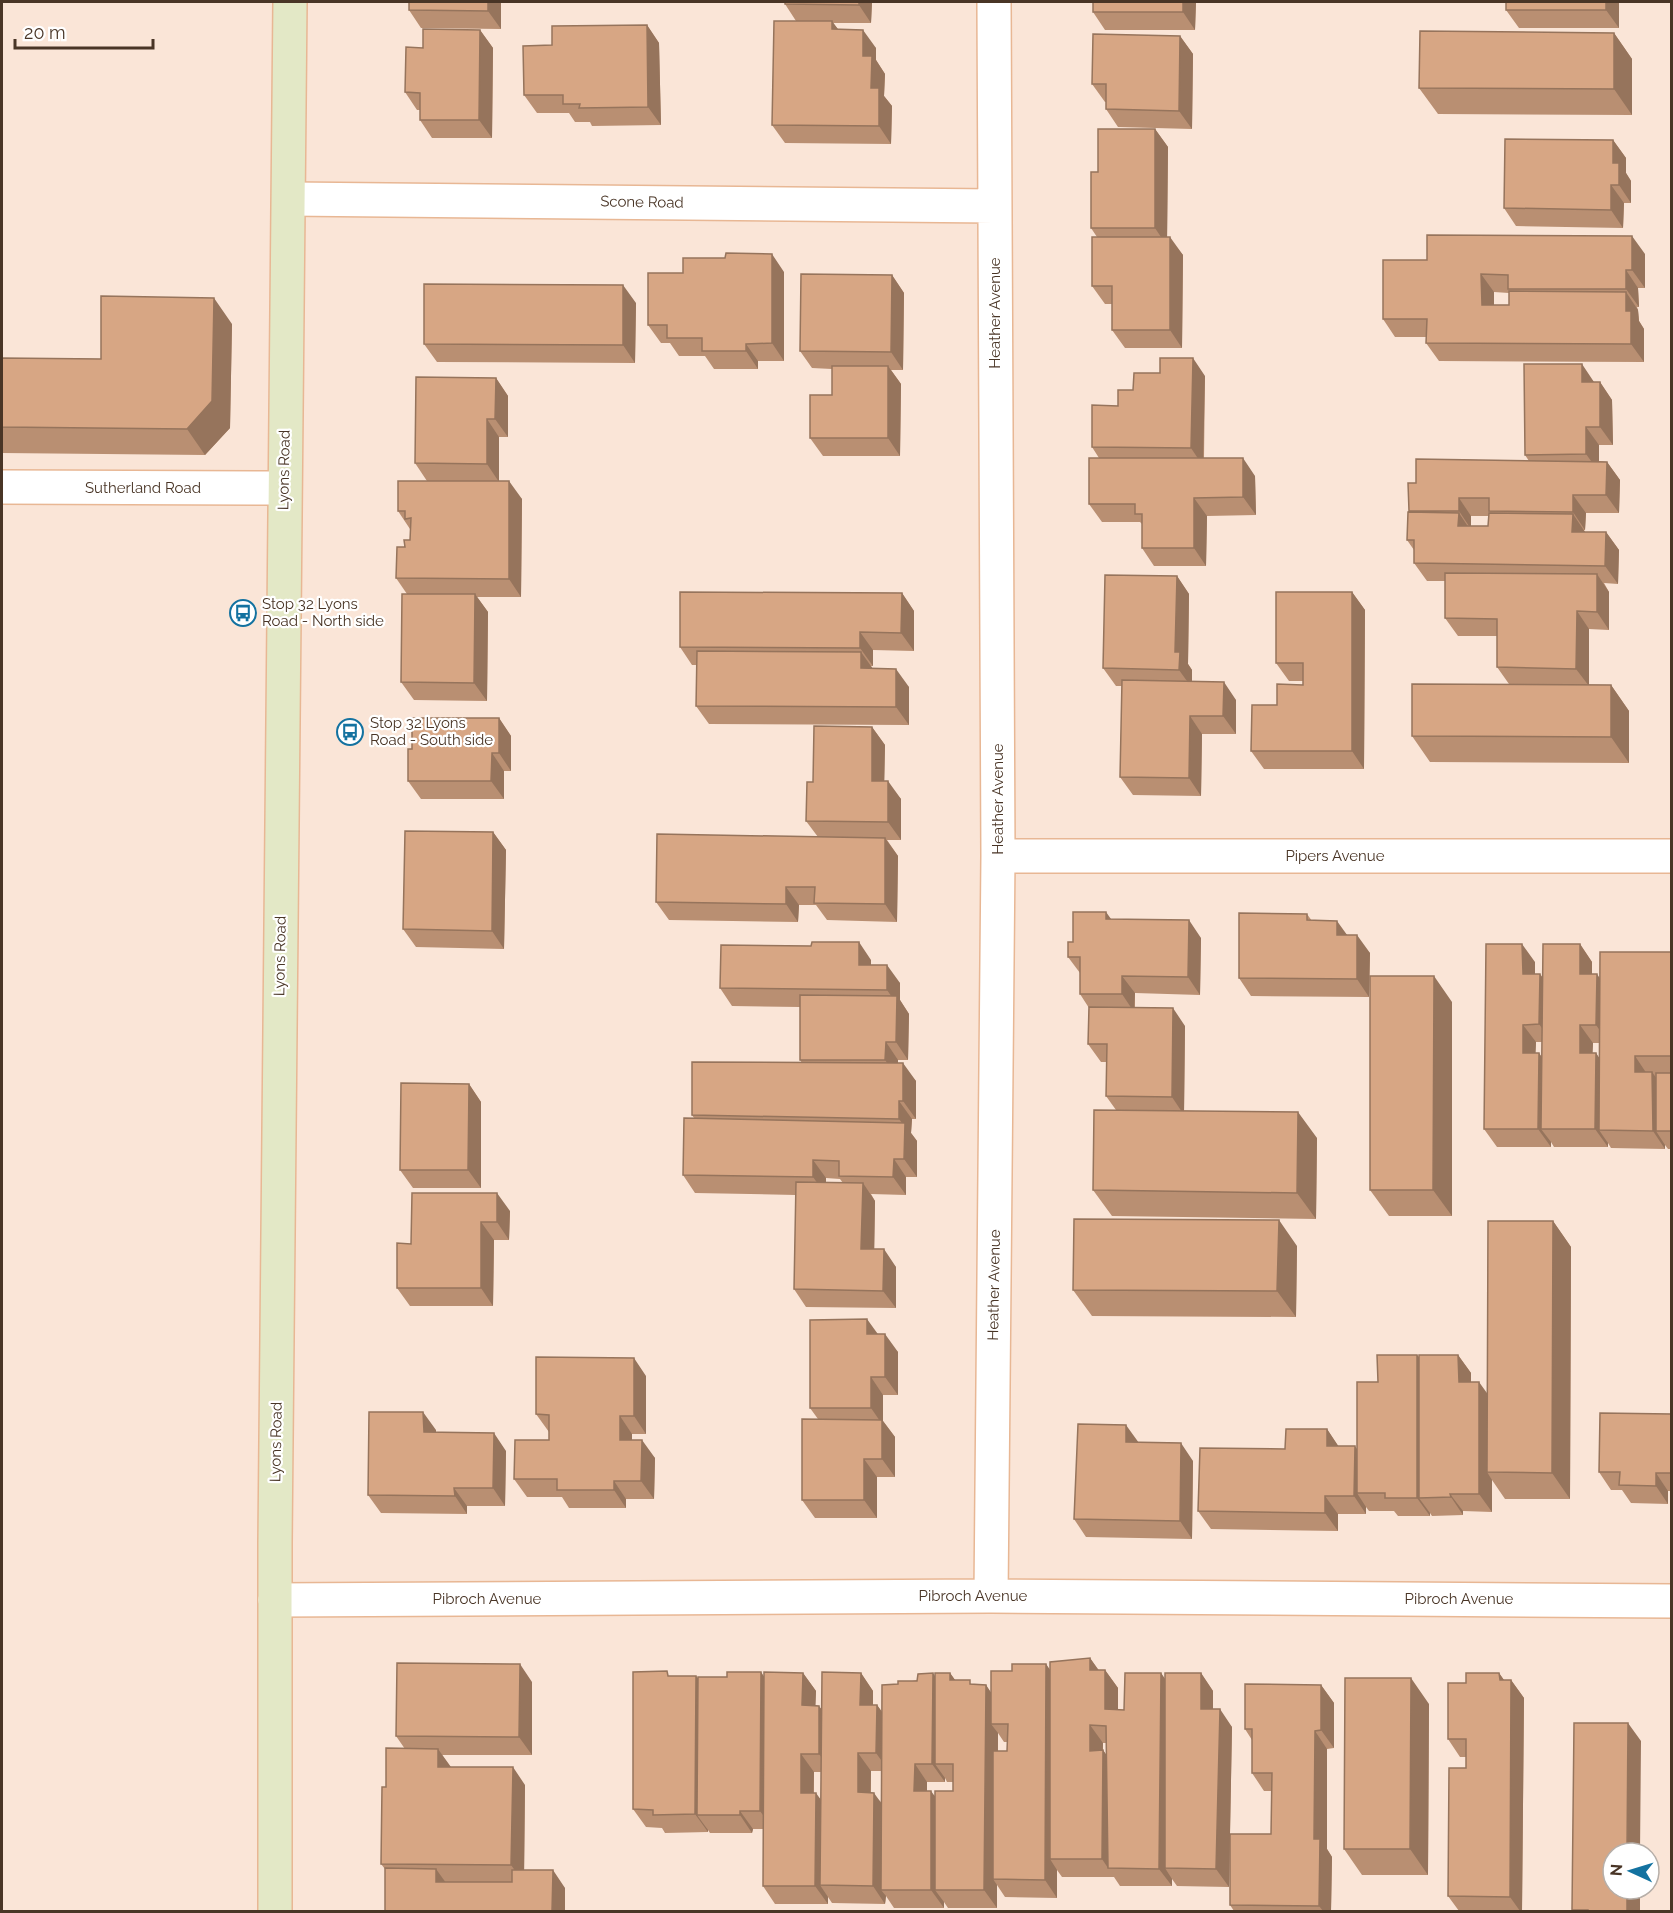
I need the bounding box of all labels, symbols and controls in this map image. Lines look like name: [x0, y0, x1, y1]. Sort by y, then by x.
scale bar: [15, 12, 153, 50]
text: 20 m: [24, 22, 66, 43]
street label: Scone Road: [600, 192, 684, 212]
street label: Heather Avenue: [986, 257, 1004, 369]
street label: Lyons Road: [274, 430, 294, 510]
street label: Sutherland Road: [85, 479, 201, 497]
place label: Stop 32 Lyons Road - North side: [262, 595, 384, 630]
bus stop icon: Stop 32 Lyons Road - North side: [228, 598, 258, 628]
place label: Stop 32 Lyons Road - South side: [370, 714, 493, 749]
bus stop icon: Stop 32 Lyons Road - South side: [335, 717, 365, 747]
street label: Heather Avenue: [989, 743, 1007, 855]
street label: Pipers Avenue: [1285, 847, 1385, 865]
street label: Lyons Road: [270, 916, 290, 996]
street label: Heather Avenue: [984, 1229, 1004, 1341]
street label: Lyons Road: [266, 1402, 286, 1482]
street label: Pibroch Avenue: [919, 1587, 1028, 1605]
street label: Pibroch Avenue: [433, 1590, 542, 1608]
street label: Pibroch Avenue: [1405, 1590, 1514, 1608]
north arrow: [1601, 1841, 1661, 1901]
text: N: [1607, 1863, 1626, 1877]

